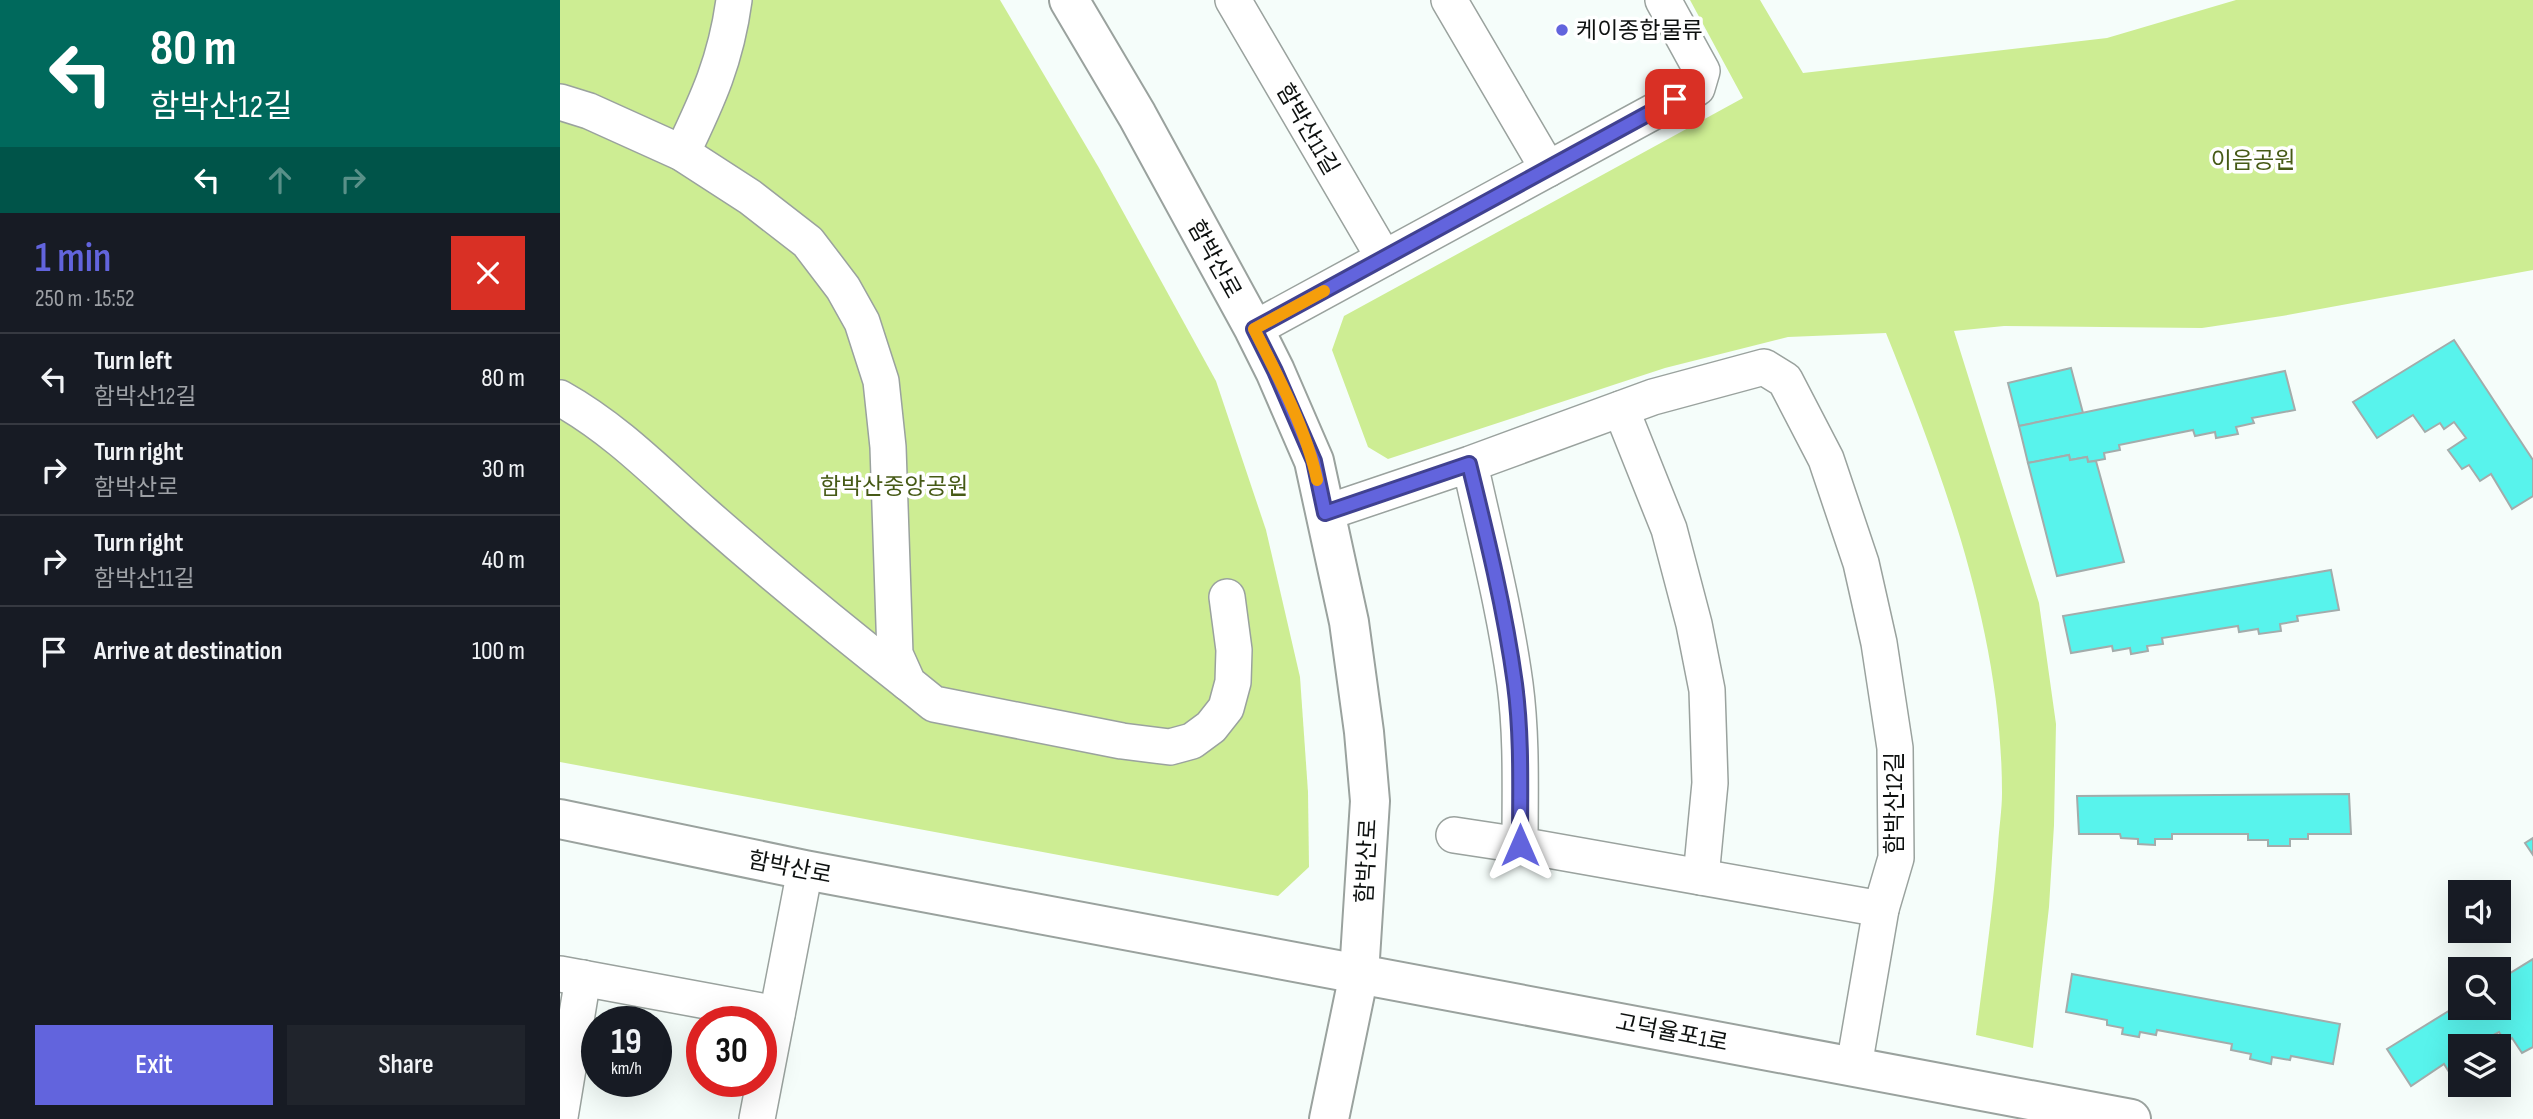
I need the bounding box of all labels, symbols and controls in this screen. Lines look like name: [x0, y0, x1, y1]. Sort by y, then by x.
place label: 케이종합물류: [1576, 17, 1703, 45]
text: 80 m: [150, 20, 237, 79]
marker: 케이종합물류: [1554, 22, 1570, 38]
icon: left: [35, 28, 126, 119]
pin: [1645, 69, 1705, 129]
street label: 함박산11길: [1270, 79, 1344, 180]
icon: arrive: [1656, 80, 1694, 118]
text: 함박산12길: [150, 88, 293, 127]
park label: 이음공원: [2211, 147, 2295, 175]
icon: left: [188, 161, 226, 199]
icon: ahead: [261, 161, 299, 199]
icon: right: [334, 161, 372, 199]
street label: 함박산로: [1181, 216, 1247, 303]
text: 1 min: [35, 233, 111, 284]
button: close: [451, 236, 525, 310]
text: 250 m · 15:52: [35, 285, 135, 313]
text: Turn left: [94, 346, 172, 377]
icon: left: [35, 360, 73, 398]
text: 80 m: [481, 363, 525, 394]
text: 함박산12길: [94, 383, 196, 411]
text: Turn right: [94, 437, 183, 468]
icon: right: [35, 451, 73, 489]
text: 30 m: [482, 454, 525, 485]
park label: 함박산중앙공원: [820, 473, 968, 501]
text: 함박산로: [94, 474, 179, 502]
text: Turn right: [94, 528, 183, 559]
icon: right: [35, 542, 73, 580]
text: 40 m: [482, 545, 525, 576]
text: 함박산11길: [94, 565, 195, 593]
icon: arrive: [35, 633, 73, 671]
text: Arrive at destination: [94, 636, 282, 667]
text: 100 m: [472, 636, 525, 667]
street label: 함박산12길: [1881, 752, 1909, 854]
position arrow: [1483, 808, 1557, 882]
street label: 함박산로: [1351, 818, 1383, 904]
street label: 함박산로: [746, 846, 834, 890]
map controls: [2448, 880, 2511, 1097]
button: sound: [2448, 880, 2511, 943]
button: search: [2448, 957, 2511, 1020]
speed limit sign: 30: [686, 1006, 777, 1097]
street label: 고덕율포1로: [1613, 1008, 1730, 1058]
text: 19: [611, 1021, 642, 1064]
button: Exit: [35, 1025, 273, 1105]
button: Share: [287, 1025, 525, 1105]
button: layers: [2448, 1034, 2511, 1097]
text: km/h: [611, 1058, 642, 1079]

